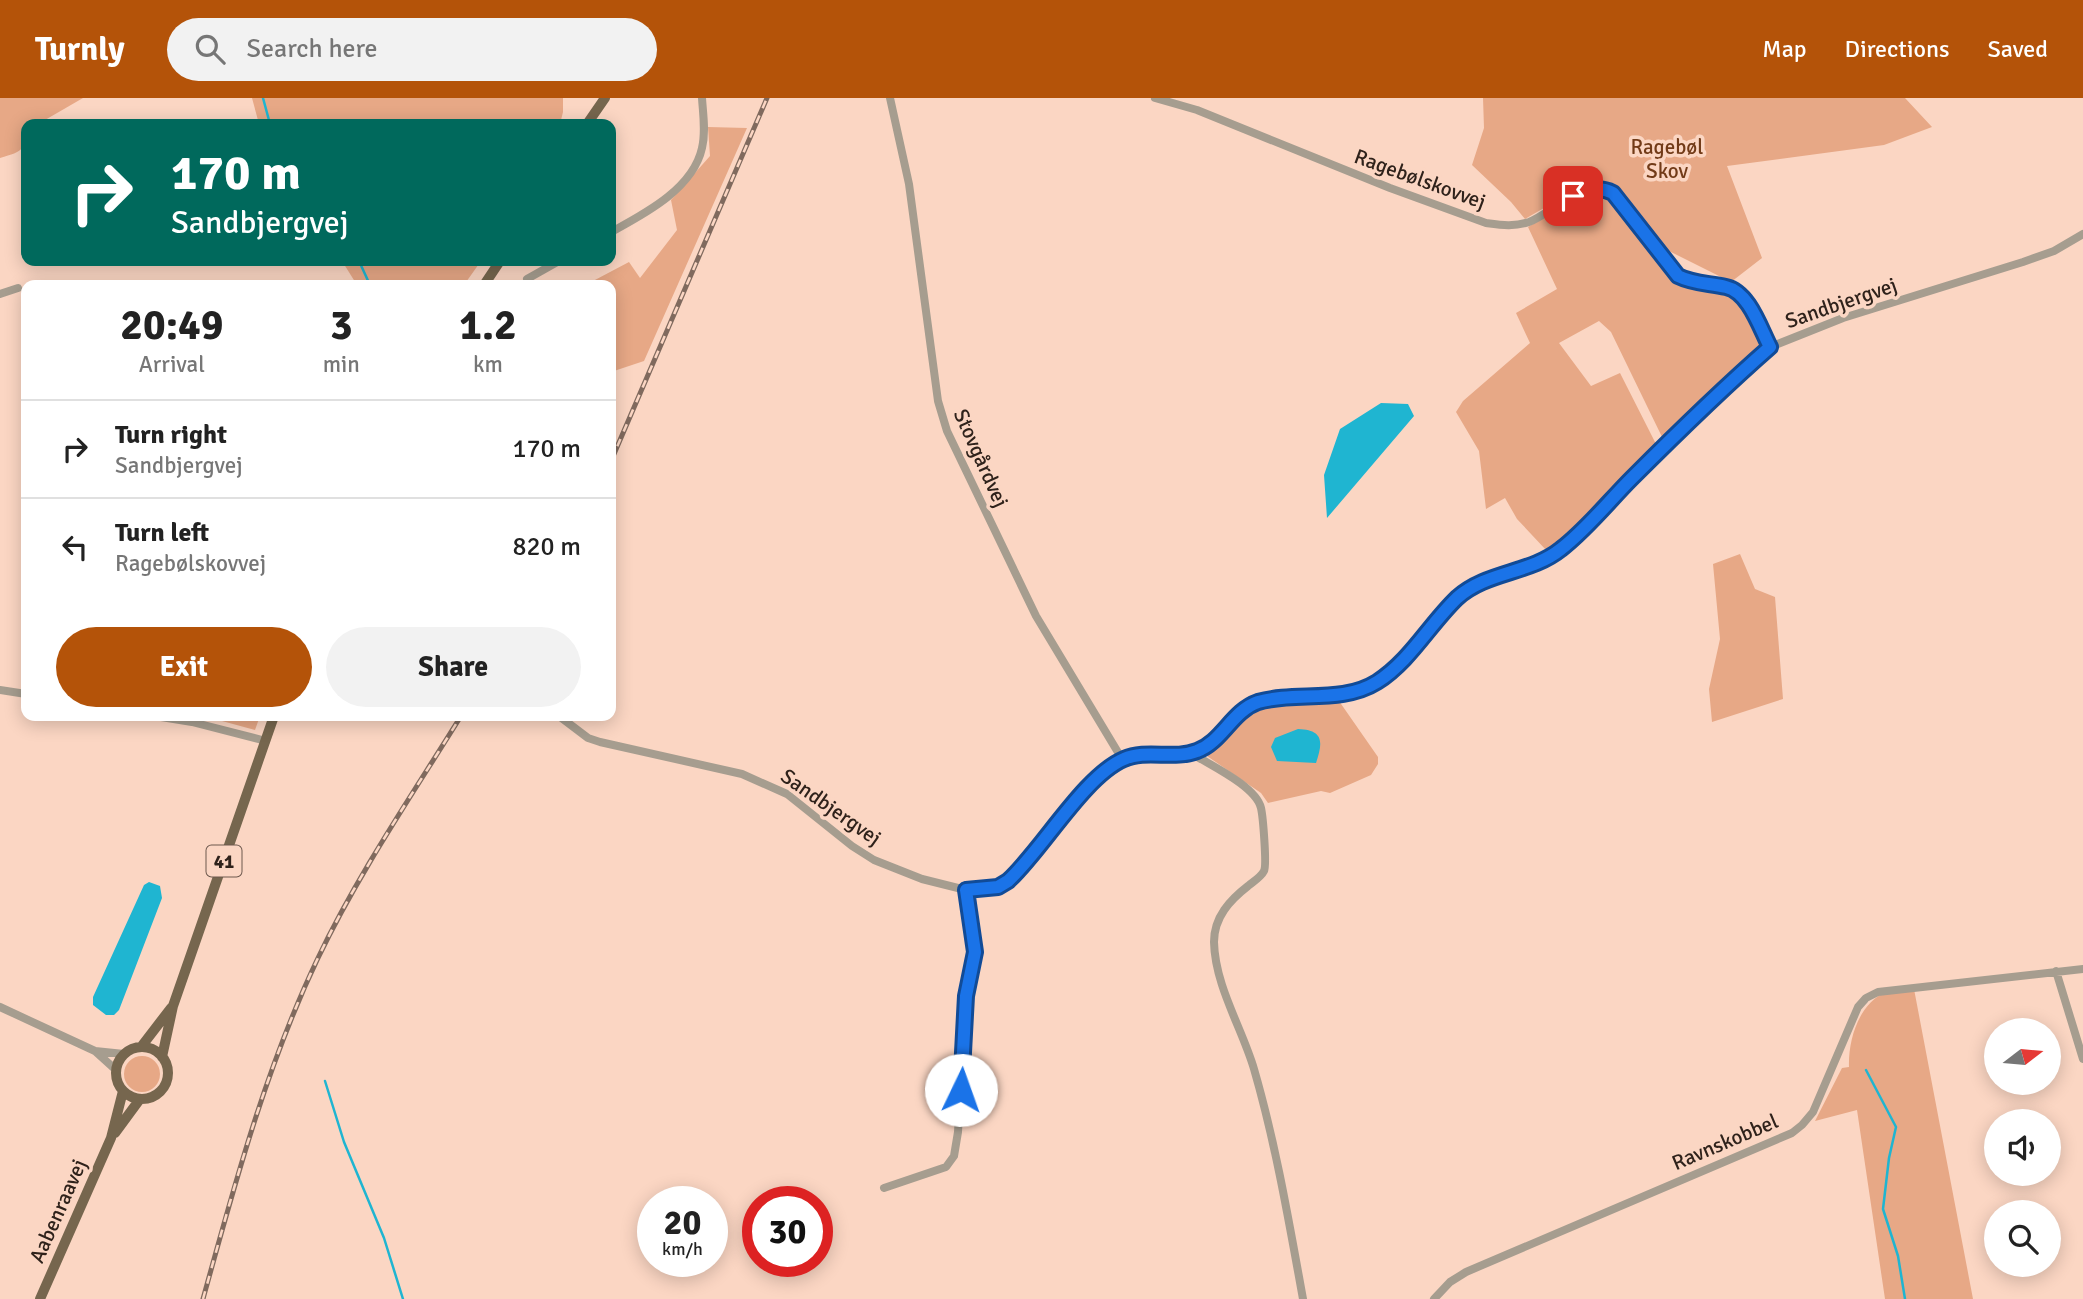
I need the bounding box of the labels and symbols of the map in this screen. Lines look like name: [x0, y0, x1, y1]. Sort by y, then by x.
park label: Ragebøl Skov: [1631, 134, 1703, 184]
street label: Ragebølskovvej: [1351, 143, 1489, 215]
pin: [1543, 166, 1603, 226]
street label: Sandbjergvej: [1782, 272, 1900, 334]
street label: Stovgårdvej: [948, 405, 1014, 511]
street label: Sandbjergvej: [776, 763, 886, 851]
road number: 41: [206, 846, 242, 876]
north arrow: [1984, 1018, 2062, 1096]
position arrow: [924, 1053, 998, 1127]
street label: Ravnskobbel: [1668, 1108, 1782, 1176]
street label: Aabenraavej: [24, 1155, 92, 1267]
speed limit sign: 30: [742, 1186, 833, 1277]

